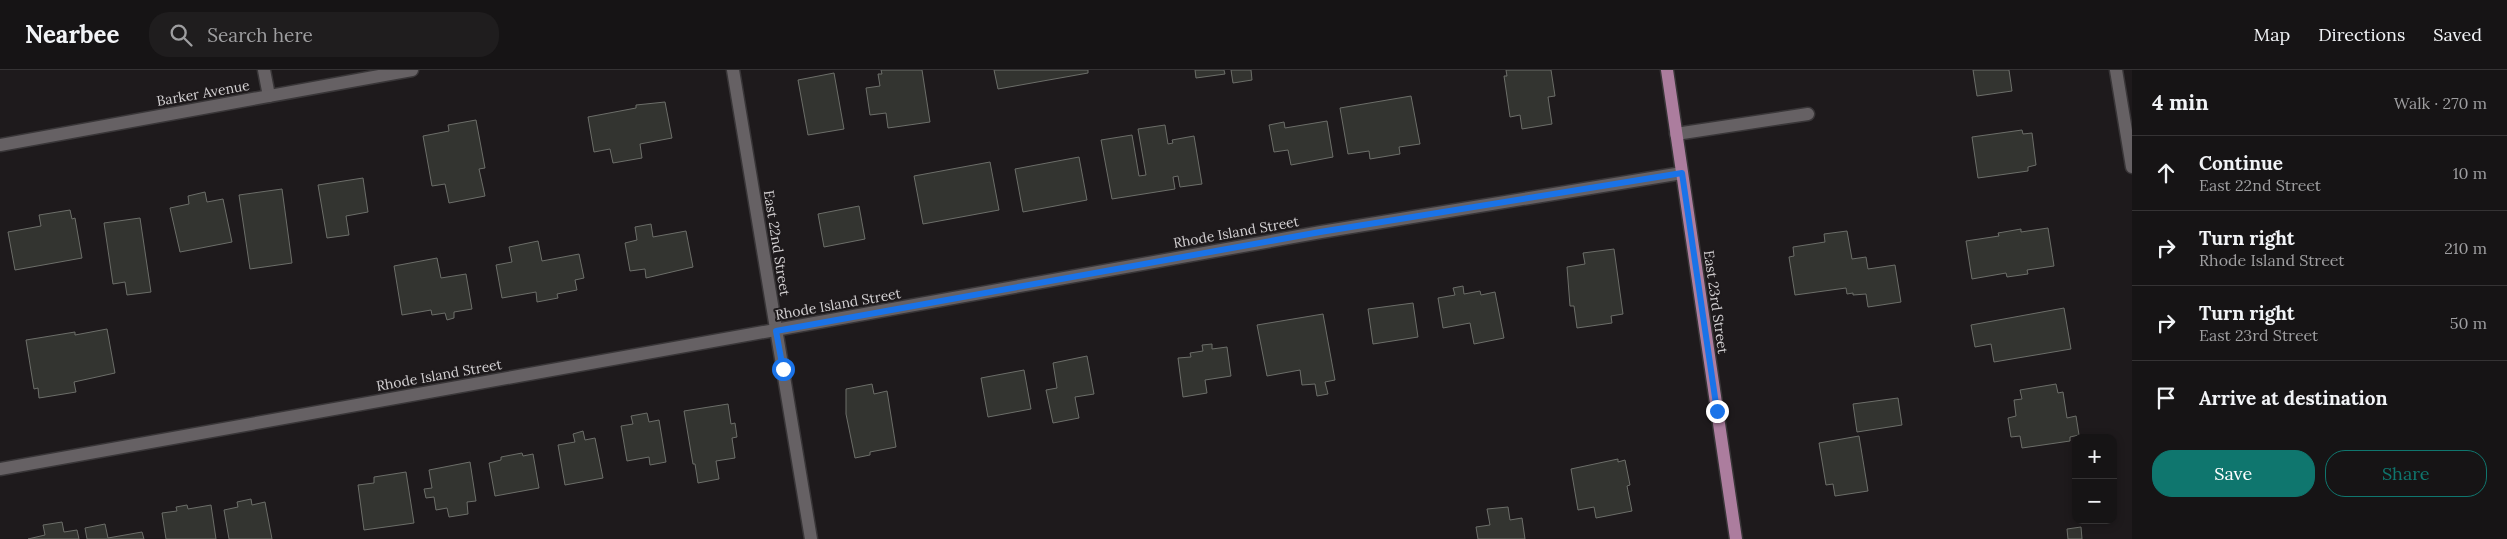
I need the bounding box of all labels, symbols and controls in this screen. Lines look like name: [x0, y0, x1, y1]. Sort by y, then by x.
search box: [149, 12, 499, 57]
text: Nearbee: [25, 19, 119, 50]
icon: search: [167, 21, 195, 49]
text: Search here: [207, 23, 313, 47]
text: Map: [2254, 23, 2290, 46]
text: Directions: [2318, 23, 2405, 46]
text: Saved: [2433, 23, 2482, 46]
street label: Barker Avenue: [155, 76, 251, 110]
text: 4 min: [2152, 89, 2209, 116]
text: Walk · 270 m: [2394, 93, 2487, 113]
text: Continue: [2199, 151, 2283, 175]
icon: ahead: [2152, 159, 2180, 187]
text: 10 m: [2453, 163, 2487, 183]
text: East 22nd Street: [2199, 175, 2321, 195]
street label: East 22nd Street: [760, 189, 794, 298]
street label: Rhode Island Street: [1172, 212, 1301, 252]
text: Turn right: [2199, 226, 2295, 250]
icon: right: [2152, 234, 2180, 262]
text: 210 m: [2444, 238, 2487, 258]
street label: East 23rd Street: [1700, 249, 1732, 355]
text: Rhode Island Street: [2199, 250, 2345, 270]
street label: Rhode Island Street: [774, 284, 903, 324]
text: Turn right: [2199, 301, 2295, 325]
icon: right: [2152, 309, 2180, 337]
text: 50 m: [2450, 313, 2487, 333]
text: East 23rd Street: [2199, 325, 2318, 345]
street label: Rhode Island Street: [375, 355, 504, 395]
route start: [772, 358, 795, 381]
icon: arrive: [2152, 384, 2180, 412]
text: Arrive at destination: [2199, 386, 2388, 410]
route end: [1706, 400, 1729, 423]
map controls: [2072, 434, 2117, 524]
button: +: [2072, 434, 2117, 479]
button: Save: [2152, 450, 2315, 497]
button: Share: [2325, 450, 2487, 497]
button: −: [2072, 479, 2117, 524]

